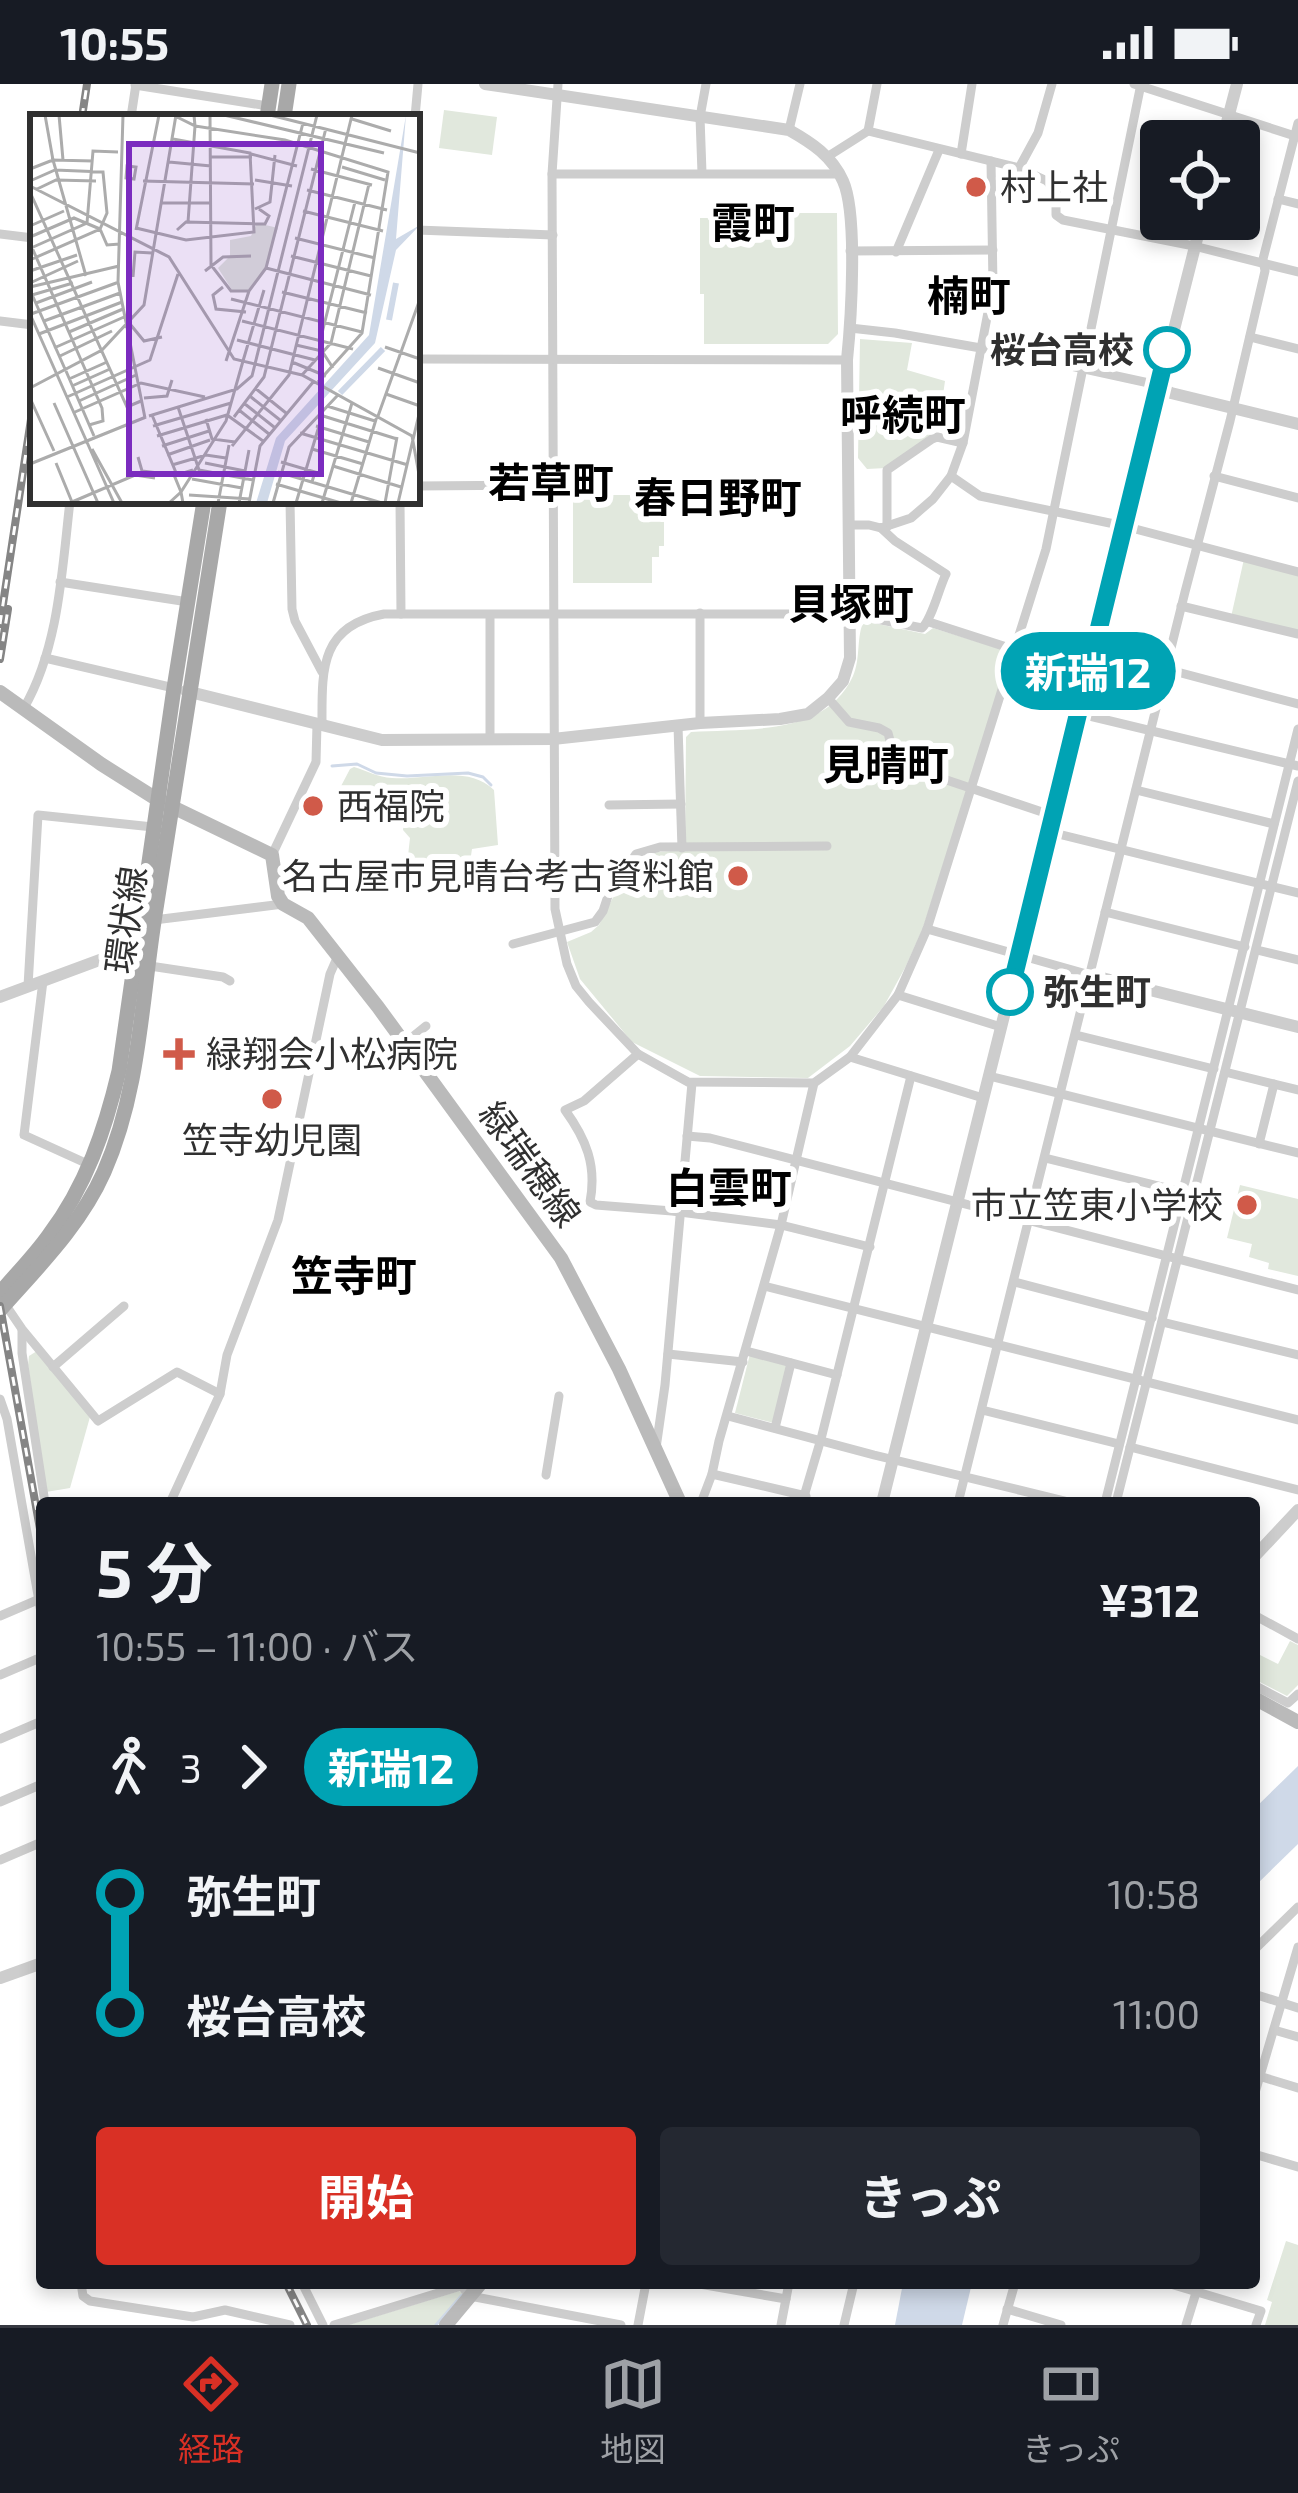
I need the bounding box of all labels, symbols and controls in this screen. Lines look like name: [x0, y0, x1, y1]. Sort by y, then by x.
text: 10:55: [60, 15, 169, 69]
inset map: [30, 114, 420, 504]
map controls: [1140, 120, 1260, 240]
button: locate: [1140, 120, 1260, 240]
place label: 村上社: [1000, 164, 1108, 207]
marker: 村上社: [963, 174, 989, 200]
district label: 霞町: [711, 196, 795, 246]
district label: 楠町: [927, 269, 1011, 319]
place label: 桜台高校: [990, 327, 1134, 370]
marker: 桜台高校: [1145, 328, 1189, 372]
district label: 呼続町: [840, 388, 966, 438]
district label: 若草町: [488, 456, 614, 506]
district label: 春日野町: [634, 471, 802, 521]
district label: 貝塚町: [788, 577, 914, 627]
line badge: 新瑞12: [1004, 632, 1172, 710]
text: 新瑞12: [1025, 646, 1151, 696]
district label: 見晴町: [823, 738, 949, 788]
place label: 西福院: [337, 783, 445, 826]
marker: 西福院: [300, 793, 326, 819]
place label: 名古屋市見晴台考古資料館: [282, 853, 714, 896]
street label: 環状線: [96, 863, 153, 976]
marker: 名古屋市見晴台考古資料館: [725, 863, 751, 889]
place label: 弥生町: [1043, 969, 1151, 1012]
marker: 弥生町: [988, 970, 1032, 1014]
place label: 緑翔会小松病院: [206, 1031, 458, 1074]
marker: 緑翔会小松病院: [163, 1038, 195, 1070]
marker: 笠寺幼児園: [259, 1086, 285, 1112]
street label: 緑瑞穂線: [471, 1092, 591, 1234]
place label: 笠寺幼児園: [182, 1117, 362, 1160]
district label: 白雲町: [666, 1161, 792, 1211]
place label: 市立笠東小学校: [971, 1182, 1223, 1225]
marker: 市立笠東小学校: [1234, 1192, 1260, 1218]
district label: 笠寺町: [291, 1249, 417, 1299]
text: 5 分: [96, 1531, 213, 1610]
text: ¥312: [1099, 1572, 1200, 1626]
text: 10:55 – 11:00 · バス: [96, 1622, 418, 1669]
icon: walk: [96, 1734, 162, 1800]
icon: forward: [220, 1734, 286, 1800]
text: 新瑞12: [328, 1742, 454, 1792]
text: 3: [180, 1744, 202, 1791]
text: 弥生町: [186, 1868, 321, 1922]
text: 10:58: [1107, 1870, 1200, 1917]
text: 桜台高校: [186, 1988, 366, 2042]
text: 11:00: [1113, 1990, 1200, 2037]
button: 開始: [96, 2127, 636, 2265]
button: きっぷ: [660, 2127, 1200, 2265]
tab: 経路: [178, 2351, 244, 2471]
tab: 地図: [600, 2351, 666, 2471]
tab: きっぷ: [1022, 2351, 1120, 2471]

